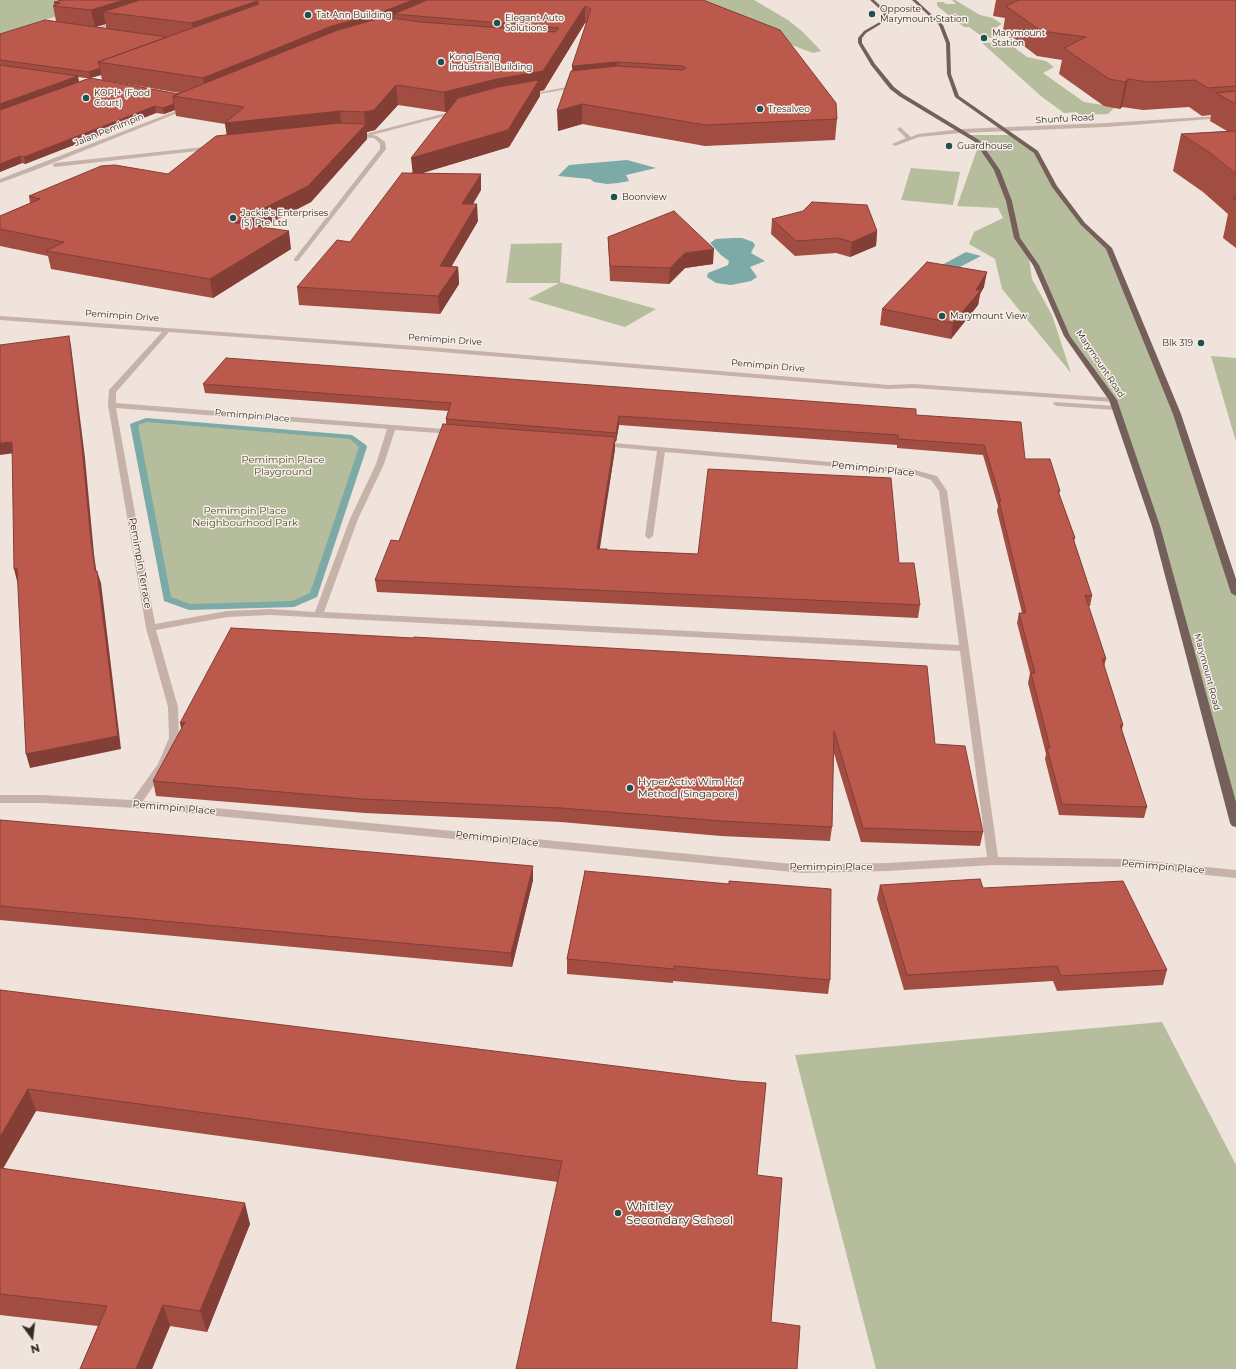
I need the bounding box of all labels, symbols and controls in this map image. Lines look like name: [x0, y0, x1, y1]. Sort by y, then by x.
place label: Opposite Marymount Station: [880, 4, 968, 25]
marker: Opposite Marymount Station: [867, 9, 877, 19]
marker: Tat Ann Building: [303, 10, 313, 20]
place label: Tat Ann Building: [316, 10, 392, 20]
place label: Elegant Auto Solutions: [505, 13, 564, 34]
marker: Elegant Auto Solutions: [492, 18, 502, 28]
place label: Marymount Station: [992, 28, 1045, 49]
marker: Marymount Station: [979, 33, 989, 43]
place label: Kong Beng Industrial Building: [449, 52, 532, 73]
marker: Kong Beng Industrial Building: [436, 57, 446, 67]
place label: KOPI+ (Food Court): [94, 88, 150, 109]
marker: KOPI+ (Food Court): [81, 93, 91, 103]
marker: Tresalveo: [755, 104, 765, 114]
place label: Tresalveo: [768, 104, 810, 114]
street label: Jalan Pemimpin: [73, 111, 145, 149]
street label: Shunfu Road: [1035, 112, 1095, 126]
marker: Guardhouse: [944, 141, 954, 151]
place label: Guardhouse: [957, 141, 1013, 151]
marker: Boonview: [609, 192, 619, 202]
place label: Boonview: [622, 192, 667, 202]
place label: Jackie's Enterprises (S) Pte Ltd: [241, 208, 328, 229]
marker: Jackie's Enterprises (S) Pte Ltd: [228, 213, 238, 223]
street label: Pemimpin Drive: [85, 308, 159, 324]
marker: Marymount View: [937, 311, 947, 321]
place label: Marymount View: [950, 311, 1027, 321]
street label: Marymount Road: [1073, 328, 1127, 400]
street label: Pemimpin Drive: [408, 332, 482, 348]
place label: Blk 319: [1162, 338, 1193, 348]
marker: Blk 319: [1196, 338, 1206, 348]
street label: Pemimpin Drive: [731, 357, 805, 375]
street label: Pemimpin Place: [214, 407, 290, 425]
park label: Pemimpin Place Playground: [241, 454, 325, 478]
street label: Pemimpin Place: [831, 459, 915, 479]
park label: Pemimpin Place Neighbourhood Park: [192, 505, 298, 528]
street label: Pemimpin Terrace: [126, 517, 154, 609]
street label: Marymount Road: [1192, 632, 1222, 712]
place label: HyperActiv: Wim Hof Method (Singapore): [638, 776, 742, 800]
marker: HyperActiv: Wim Hof Method (Singapore): [625, 783, 635, 793]
street label: Pemimpin Place: [132, 798, 216, 818]
street label: Pemimpin Place: [455, 829, 539, 849]
street label: Pemimpin Place: [1121, 857, 1205, 877]
street label: Pemimpin Place: [789, 861, 873, 873]
place label: Whitley Secondary School: [626, 1199, 733, 1227]
marker: Whitley Secondary School: [613, 1208, 623, 1218]
north arrow: [12, 1317, 52, 1357]
text: N: [29, 1341, 41, 1357]

